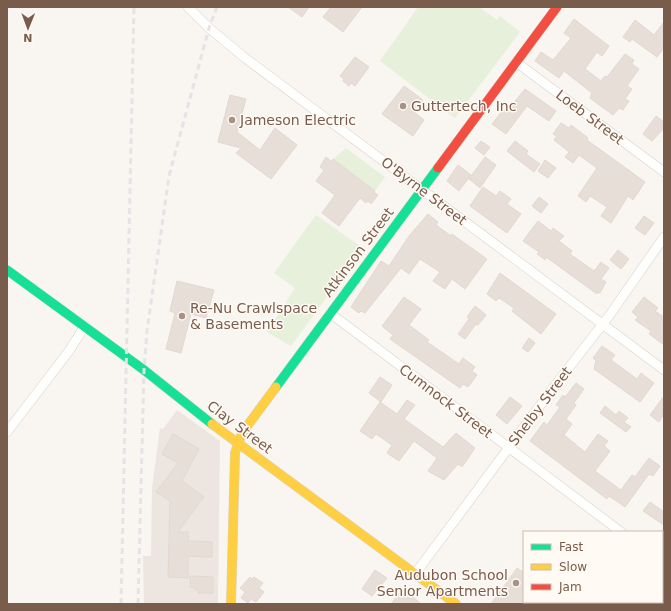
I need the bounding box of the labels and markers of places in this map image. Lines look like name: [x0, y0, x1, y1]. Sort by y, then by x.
place label: Guttertech, Inc: [411, 98, 516, 114]
marker: Guttertech, Inc: [398, 101, 408, 111]
place label: Jameson Electric: [239, 112, 356, 128]
marker: Jameson Electric: [227, 115, 237, 125]
place label: Re-Nu Crawlspace & Basements: [190, 300, 317, 332]
marker: Re-Nu Crawlspace & Basements: [177, 311, 187, 321]
place label: Audubon School Senior Apartments: [377, 567, 508, 599]
marker: Audubon School Senior Apartments: [511, 578, 521, 588]

